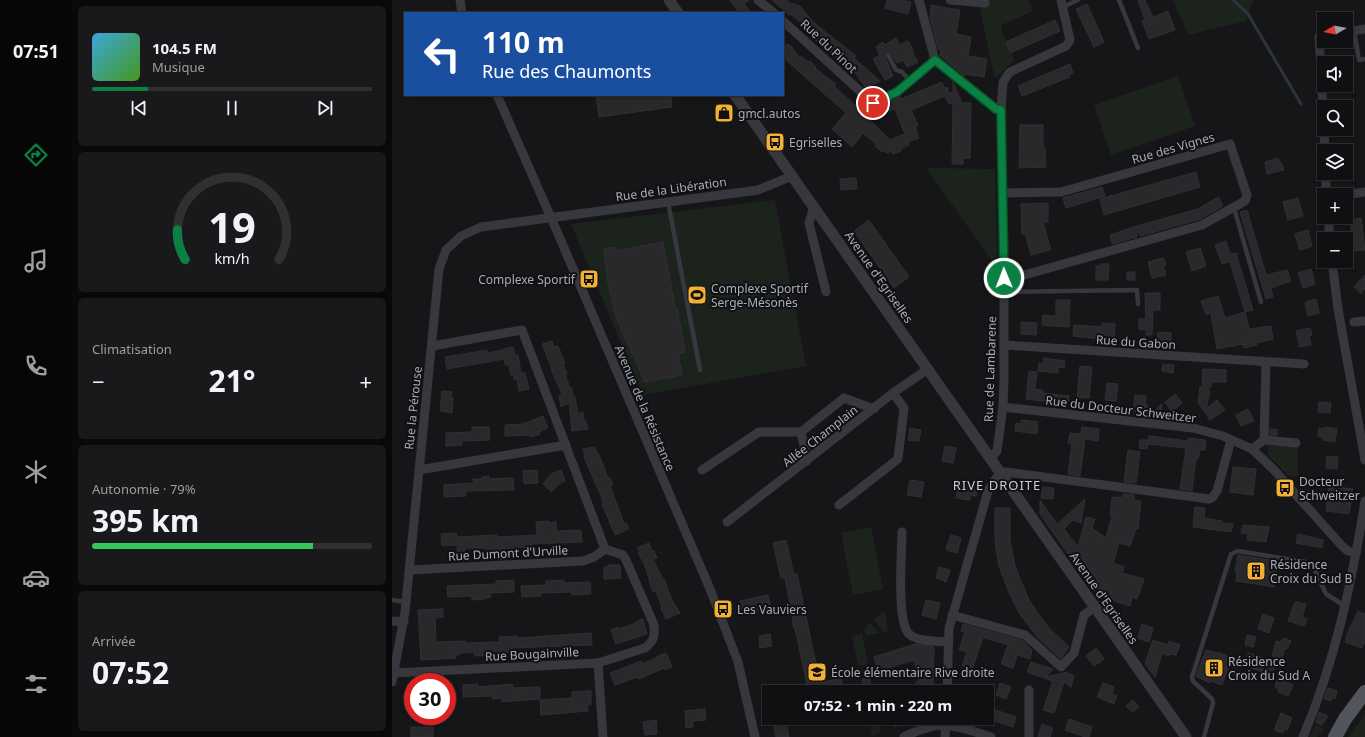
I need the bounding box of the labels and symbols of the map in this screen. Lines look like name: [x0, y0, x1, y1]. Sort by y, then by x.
north arrow: [1317, 12, 1353, 48]
street label: Rue du Pinot: [797, 15, 862, 77]
pin: [856, 86, 890, 120]
shop icon: gmcl.autos: [713, 102, 735, 124]
place label: gmcl.autos: [738, 105, 800, 122]
street label: Rue des Vignes: [1130, 128, 1217, 168]
bus stop icon: Egriselles: [764, 131, 786, 153]
place label: Egriselles: [789, 134, 843, 151]
street label: Rue de la Libération: [614, 173, 728, 205]
street label: Avenue d'Egriselles: [841, 228, 917, 327]
position arrow: [983, 257, 1025, 299]
bus stop icon: Complexe Sportif: [578, 268, 600, 290]
place label: Complexe Sportif: [478, 271, 576, 288]
place label: Complexe Sportif Serge-Mésonès: [711, 280, 809, 311]
sports icon: Complexe Sportif Serge-Mésonès: [686, 284, 708, 306]
street label: Rue de Lambarene: [980, 315, 1000, 422]
street label: Rue du Gabon: [1095, 331, 1177, 353]
street label: Avenue de la Résistance: [611, 342, 679, 474]
street label: Rue la Pérouse: [400, 365, 426, 450]
street label: Rue du Docteur Schweitzer: [1045, 391, 1197, 427]
street label: Allée Champlain: [779, 401, 861, 471]
place label: Docteur Schweitzer: [1299, 473, 1360, 504]
district label: RIVE DROITE: [953, 476, 1041, 494]
bus stop icon: Docteur Schweitzer: [1274, 477, 1296, 499]
street label: Rue Dumont d'Urville: [448, 541, 569, 565]
street label: Avenue d'Egriselles: [1066, 549, 1142, 648]
place label: Résidence Croix du Sud B: [1270, 556, 1353, 587]
building icon: Résidence Croix du Sud B: [1245, 560, 1267, 582]
bus stop icon: Les Vauviers: [712, 598, 734, 620]
place label: Les Vauviers: [737, 601, 807, 618]
street label: Rue Bougainville: [485, 643, 580, 665]
place label: Résidence Croix du Sud A: [1228, 653, 1311, 684]
building icon: Résidence Croix du Sud A: [1203, 657, 1225, 679]
school or university icon: École élémentaire Rive droite: [806, 661, 828, 683]
place label: École élémentaire Rive droite: [831, 664, 995, 681]
speed limit sign: 30: [404, 673, 456, 725]

